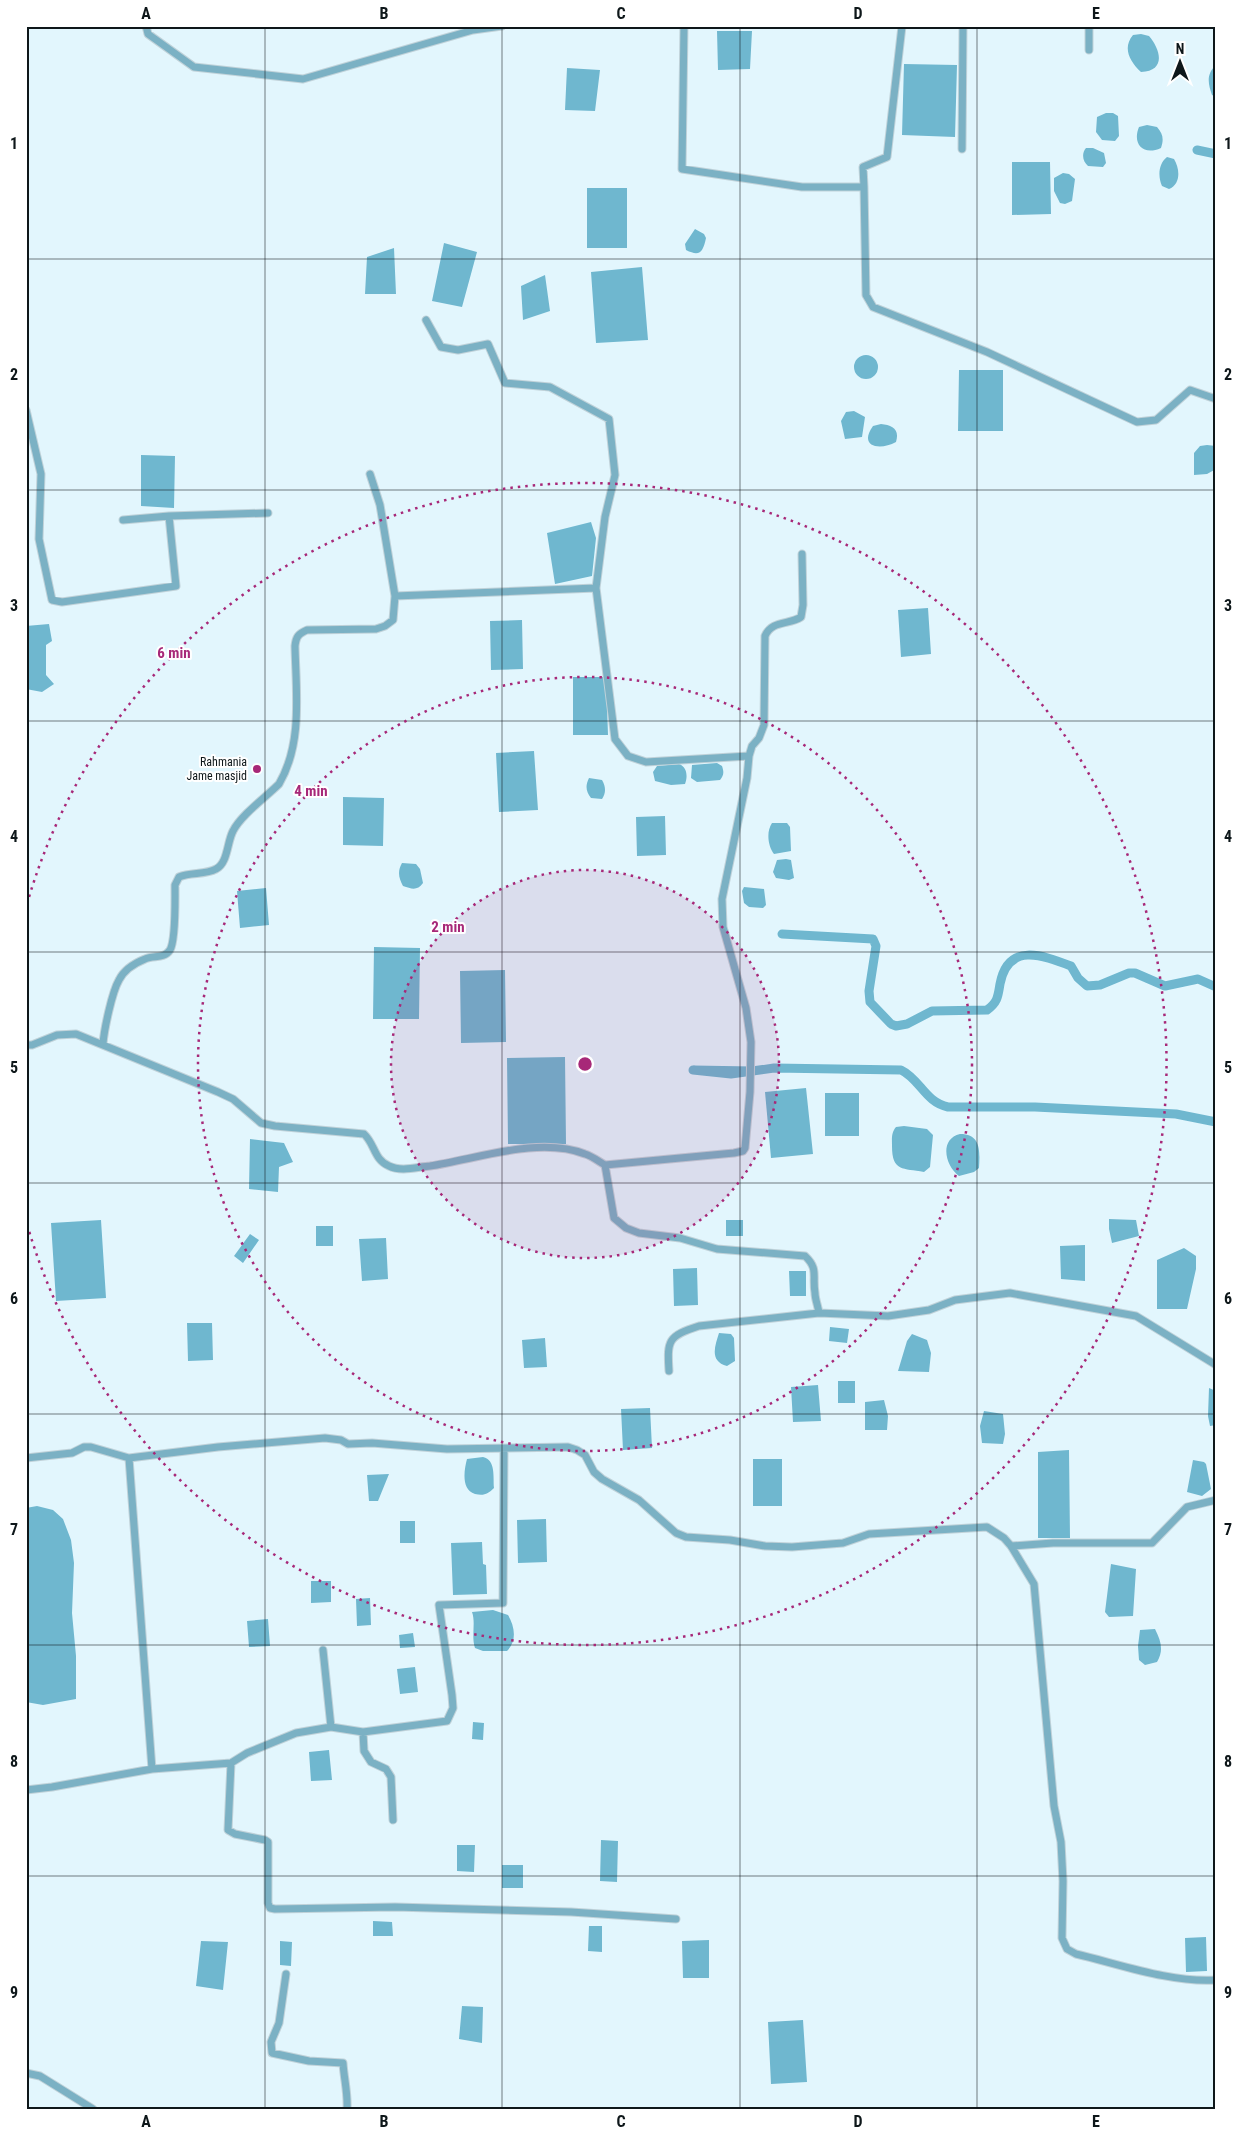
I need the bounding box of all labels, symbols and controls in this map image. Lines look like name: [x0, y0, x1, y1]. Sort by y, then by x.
text: A: [141, 4, 151, 23]
text: B: [380, 4, 389, 23]
text: C: [616, 4, 626, 23]
text: D: [853, 4, 863, 23]
text: E: [1092, 4, 1100, 23]
north arrow: [1154, 38, 1204, 88]
text: N: [1176, 41, 1184, 57]
text: 1: [10, 134, 18, 153]
text: 1: [1224, 134, 1232, 153]
text: 2: [10, 365, 18, 384]
text: 2: [1224, 365, 1232, 384]
text: 3: [10, 596, 18, 615]
text: 3: [1224, 596, 1232, 615]
text: 6 min: [157, 644, 191, 662]
place label: Rahmania Jame masjid: [186, 755, 247, 783]
marker: Rahmania Jame masjid: [251, 763, 263, 775]
text: 4 min: [294, 782, 328, 800]
text: 4: [10, 827, 18, 846]
text: 4: [1224, 827, 1232, 846]
text: 2 min: [431, 918, 465, 936]
centre of rings: [576, 1055, 594, 1073]
text: 5: [10, 1058, 18, 1077]
text: 5: [1224, 1058, 1232, 1077]
text: 6: [10, 1289, 18, 1308]
text: 6: [1224, 1289, 1232, 1308]
text: 7: [10, 1520, 18, 1539]
text: 7: [1224, 1520, 1232, 1539]
text: 8: [10, 1752, 18, 1771]
text: 8: [1224, 1752, 1232, 1771]
text: 9: [10, 1983, 18, 2002]
text: 9: [1224, 1983, 1232, 2002]
text: A: [141, 2112, 151, 2131]
text: B: [380, 2112, 389, 2131]
text: C: [616, 2112, 626, 2131]
text: D: [853, 2112, 863, 2131]
text: E: [1092, 2112, 1100, 2131]

